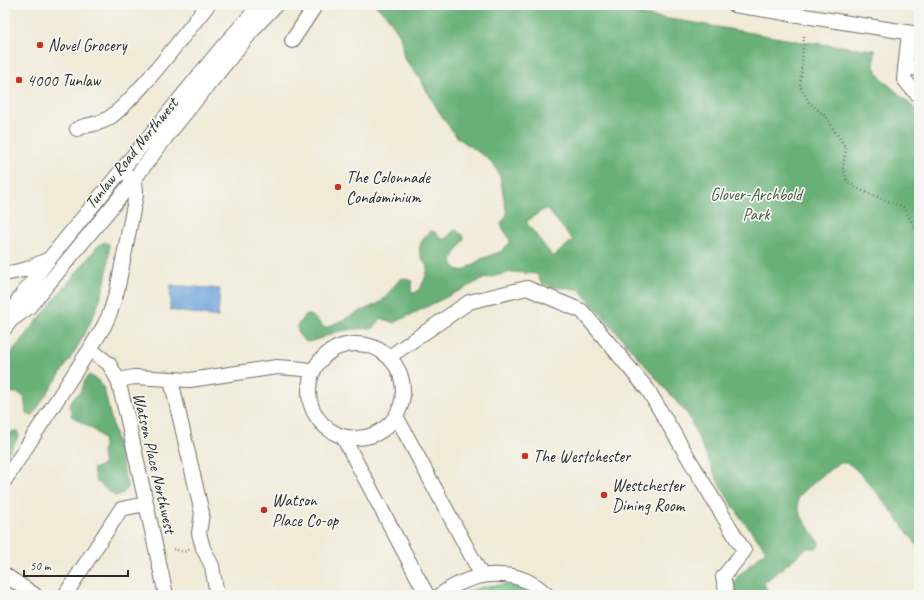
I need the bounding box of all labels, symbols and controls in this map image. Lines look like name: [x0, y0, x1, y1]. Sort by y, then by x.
place label: Novel Grocery: [48, 35, 128, 56]
marker: Novel Grocery: [35, 40, 45, 50]
place label: 4000 Tunlaw: [27, 70, 102, 91]
marker: 4000 Tunlaw: [14, 75, 24, 85]
street label: Tunlaw Road Northwest: [80, 92, 184, 213]
place label: The Colonnade Condominium: [346, 167, 431, 208]
marker: The Colonnade Condominium: [333, 182, 343, 192]
park label: Glover-Archbold Park: [710, 184, 804, 225]
street label: Watson Place Northwest: [128, 391, 181, 538]
place label: The Westchester: [533, 446, 632, 467]
marker: The Westchester: [520, 451, 530, 461]
place label: Westchester Dining Room: [612, 475, 686, 516]
place label: Watson Place Co-op: [272, 490, 340, 531]
marker: Westchester Dining Room: [599, 490, 609, 500]
marker: Watson Place Co-op: [259, 505, 269, 515]
scale bar: [24, 552, 128, 578]
text: 50 m: [30, 558, 52, 574]

